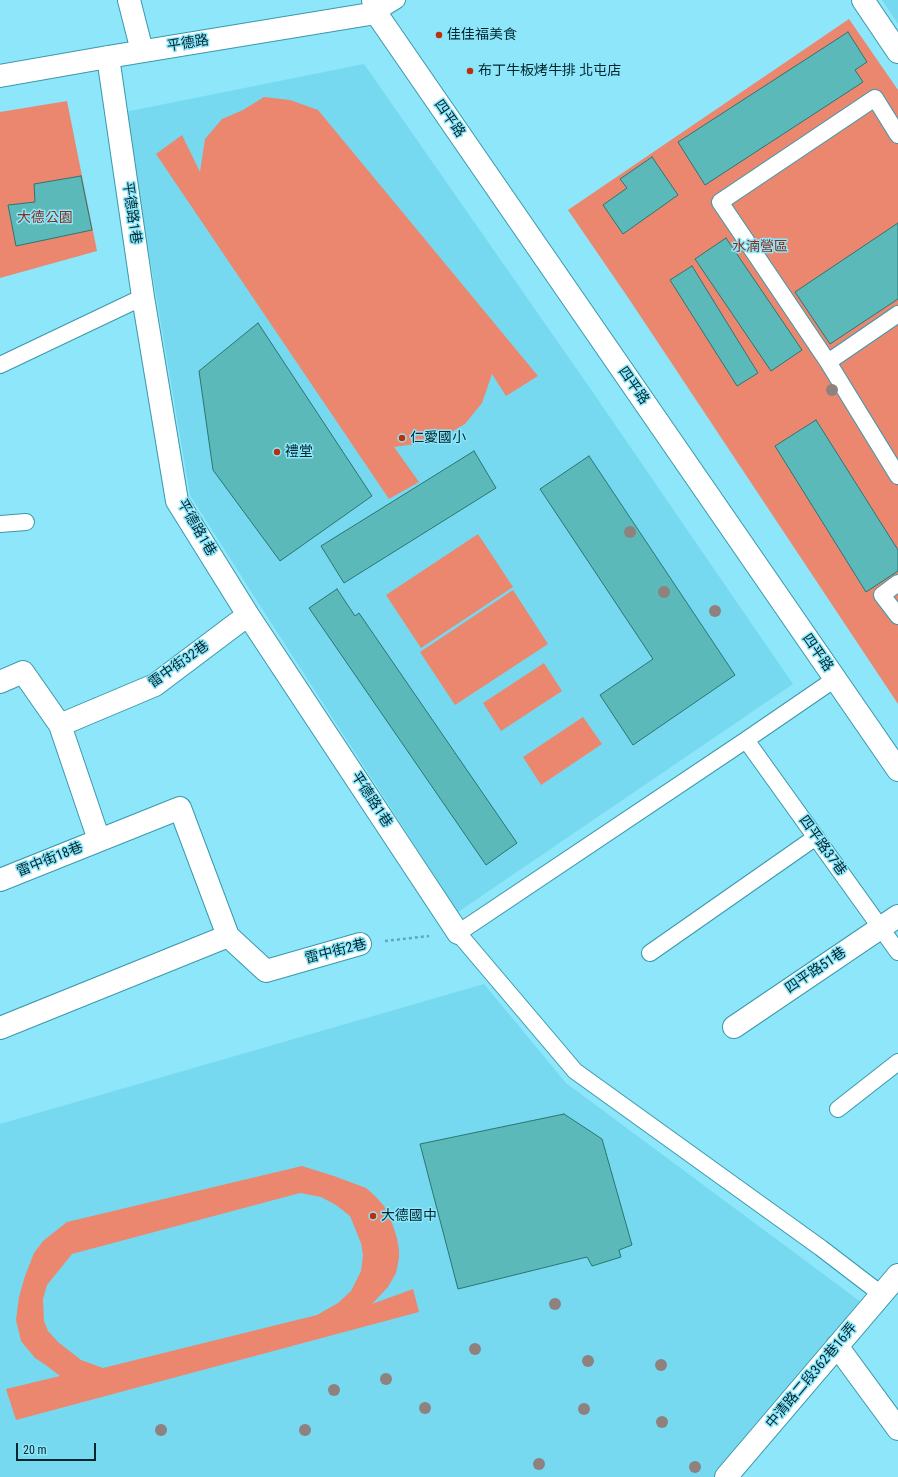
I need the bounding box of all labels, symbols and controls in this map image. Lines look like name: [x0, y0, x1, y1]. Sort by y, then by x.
place label: 佳佳福美食: [447, 27, 517, 43]
marker: 佳佳福美食: [434, 30, 444, 40]
street label: 平德路: [166, 32, 210, 56]
place label: 布丁牛板烤牛排 北屯店: [478, 63, 621, 79]
marker: 布丁牛板烤牛排 北屯店: [465, 66, 475, 76]
street label: 四平路: [430, 97, 468, 141]
street label: 平德路1巷: [118, 181, 144, 245]
park label: 大德公園: [17, 210, 73, 226]
park label: 水湳營區: [732, 239, 788, 255]
street label: 四平路: [614, 364, 652, 408]
place label: 仁愛國小: [410, 430, 466, 446]
marker: 仁愛國小: [397, 433, 407, 443]
place label: 禮堂: [285, 444, 313, 460]
marker: 禮堂: [272, 447, 282, 457]
street label: 平德路1巷: [173, 497, 219, 559]
street label: 四平路: [798, 631, 836, 675]
street label: 雷中街32巷: [146, 638, 212, 692]
street label: 平德路1巷: [347, 769, 395, 831]
street label: 四平路37巷: [795, 813, 849, 879]
street label: 雷中街18巷: [14, 839, 86, 881]
street label: 雷中街2巷: [303, 936, 369, 968]
street label: 四平路51巷: [782, 945, 850, 997]
place label: 大德國中: [381, 1208, 437, 1224]
marker: 大德國中: [368, 1211, 378, 1221]
street label: 中清路二段362巷16弄: [763, 1320, 861, 1432]
scale bar: [18, 1435, 98, 1461]
text: 20 m: [23, 1443, 47, 1457]

